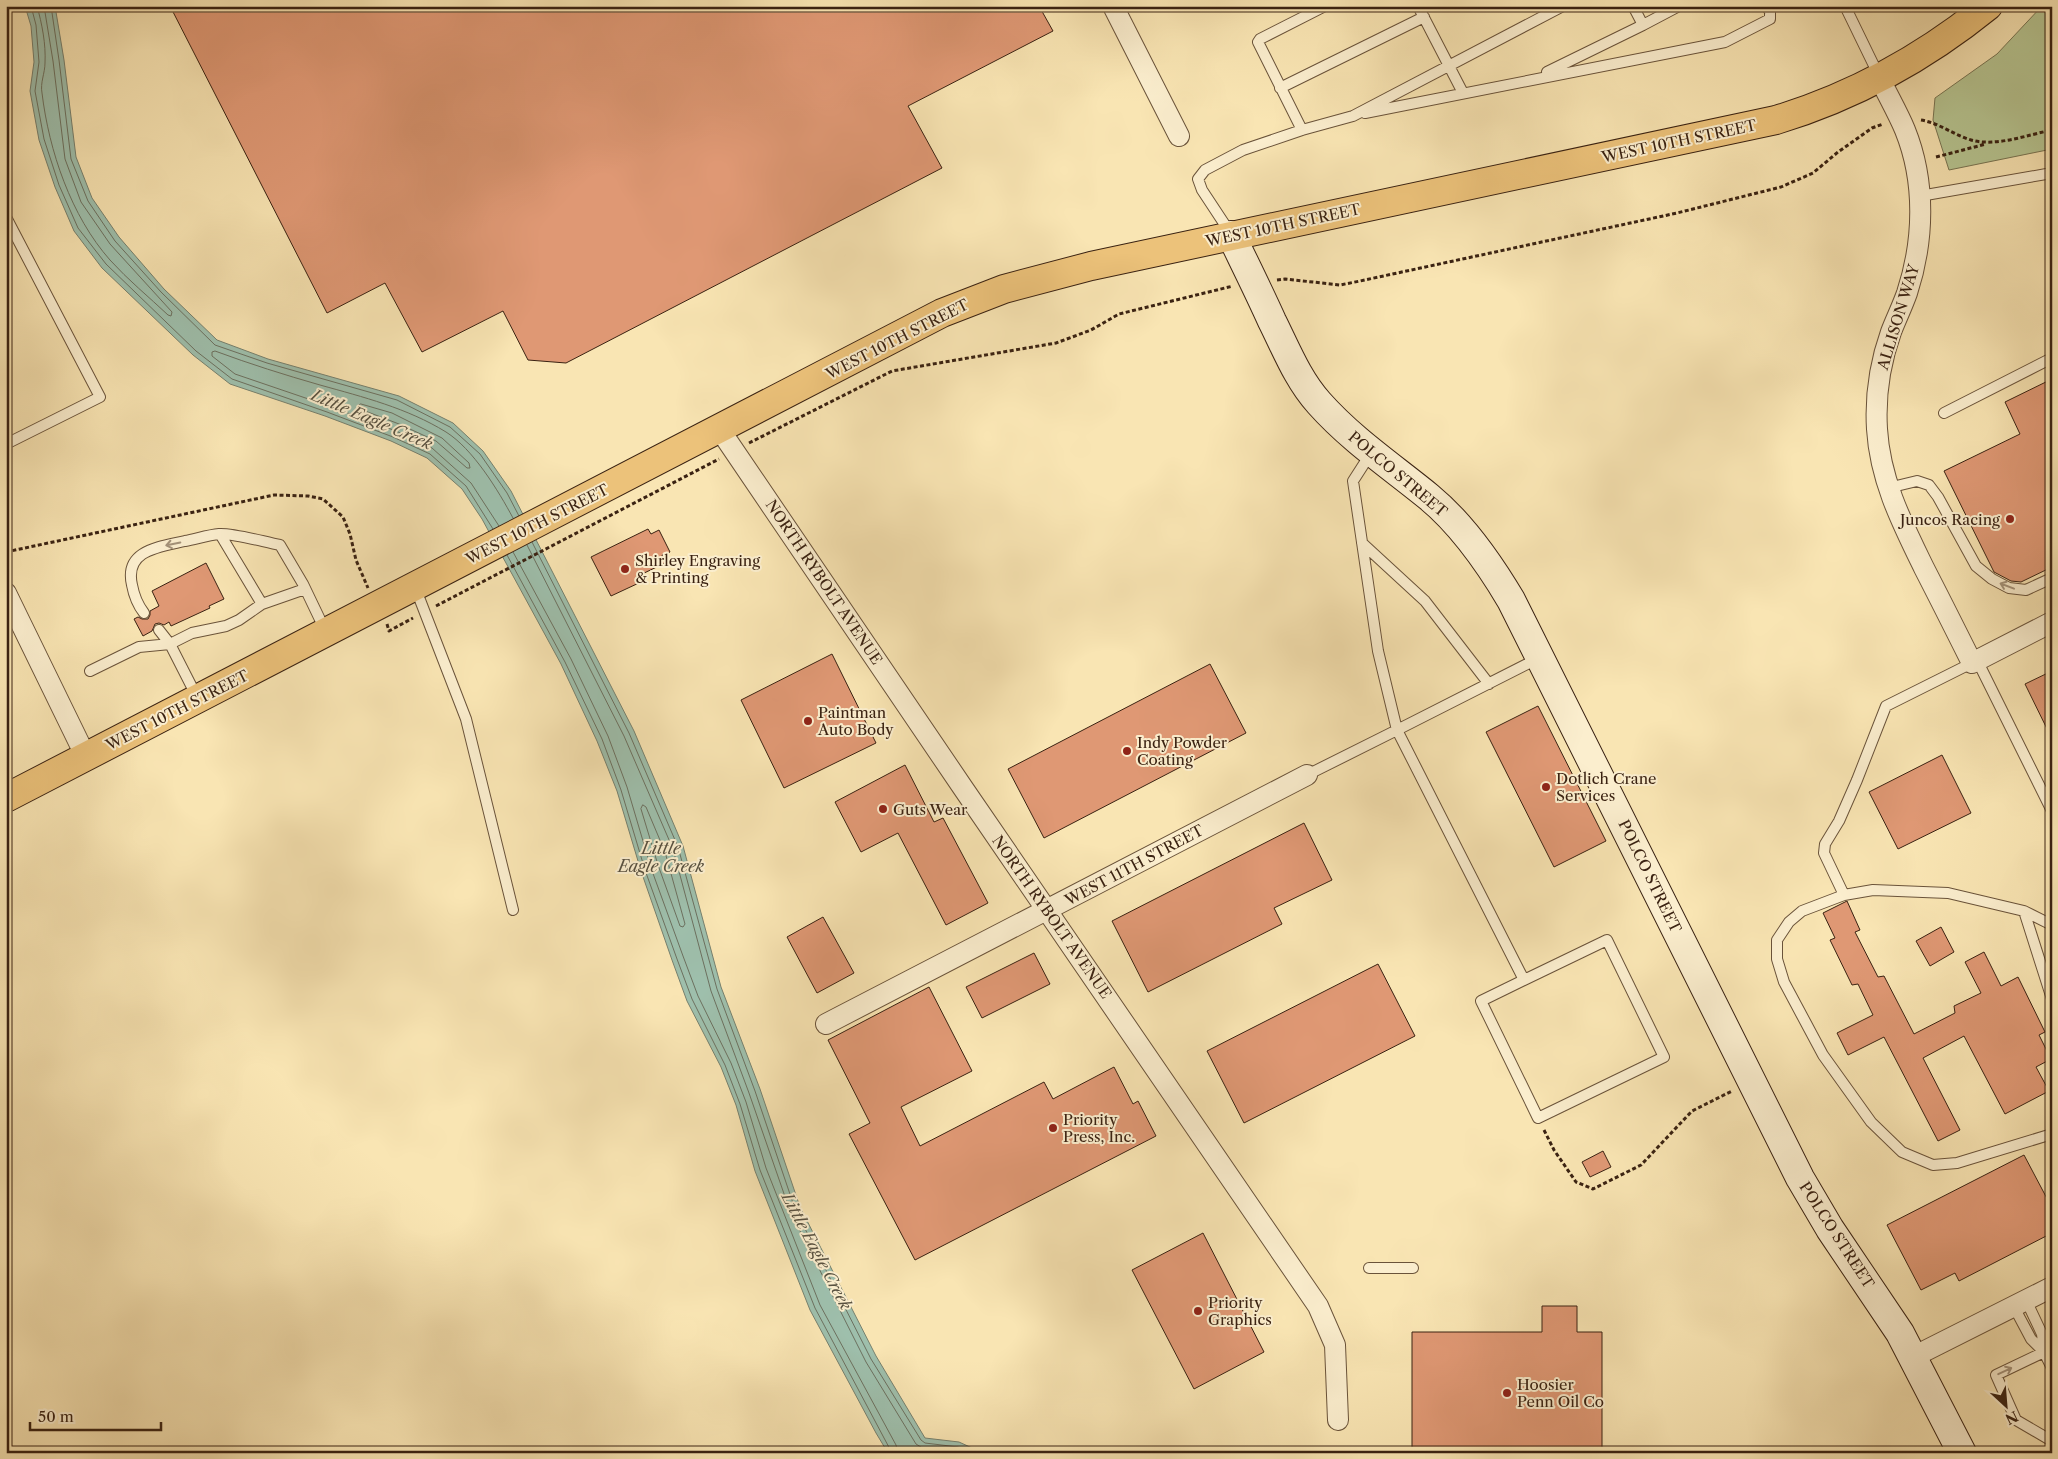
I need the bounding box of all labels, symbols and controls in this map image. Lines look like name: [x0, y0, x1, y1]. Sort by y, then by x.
street label: WEST 10TH STREET: [1599, 115, 1759, 167]
street label: WEST 10TH STREET: [1203, 199, 1363, 251]
street label: ALLISON WAY: [1873, 262, 1923, 373]
street label: WEST 10TH STREET: [822, 294, 972, 384]
water label: Little Eagle Creek: [307, 384, 436, 454]
street label: POLCO STREET: [1345, 427, 1452, 521]
street label: WEST 10TH STREET: [462, 479, 612, 569]
street label: NORTH RYBOLT AVENUE: [762, 496, 886, 668]
place label: Juncos Racing: [1898, 510, 2000, 529]
marker: Juncos Racing: [2004, 513, 2016, 525]
one-way arrow: [165, 540, 181, 549]
place label: Shirley Engraving & Printing: [635, 551, 760, 587]
marker: Shirley Engraving & Printing: [619, 563, 631, 575]
one-way arrow: [2000, 581, 2015, 590]
street label: WEST 10TH STREET: [102, 665, 252, 755]
place label: Paintman Auto Body: [817, 703, 894, 739]
marker: Paintman Auto Body: [802, 715, 814, 727]
place label: Indy Powder Coating: [1137, 733, 1228, 769]
marker: Indy Powder Coating: [1121, 745, 1133, 757]
place label: Dotlich Crane Services: [1556, 769, 1656, 805]
marker: Dotlich Crane Services: [1540, 781, 1552, 793]
place label: Guts Wear: [893, 800, 968, 819]
marker: Guts Wear: [877, 803, 889, 815]
street label: POLCO STREET: [1614, 816, 1686, 936]
street label: WEST 11TH STREET: [1060, 820, 1207, 910]
street label: NORTH RYBOLT AVENUE: [988, 832, 1116, 1002]
water label: Little Eagle Creek: [616, 838, 705, 876]
place label: Priority Press, Inc.: [1063, 1110, 1135, 1146]
marker: Priority Press, Inc.: [1047, 1122, 1059, 1134]
street label: POLCO STREET: [1795, 1178, 1879, 1292]
water label: Little Eagle Creek: [777, 1187, 857, 1314]
place label: Priority Graphics: [1208, 1293, 1272, 1329]
marker: Priority Graphics: [1192, 1305, 1204, 1317]
one-way arrow: [1997, 1366, 2012, 1375]
place label: Hoosier Penn Oil Co: [1517, 1375, 1604, 1411]
north arrow: [1980, 1382, 2030, 1432]
marker: Hoosier Penn Oil Co: [1501, 1387, 1513, 1399]
scale bar: [30, 1399, 161, 1431]
text: 50 m: [38, 1407, 74, 1426]
text: N: [2002, 1407, 2021, 1428]

